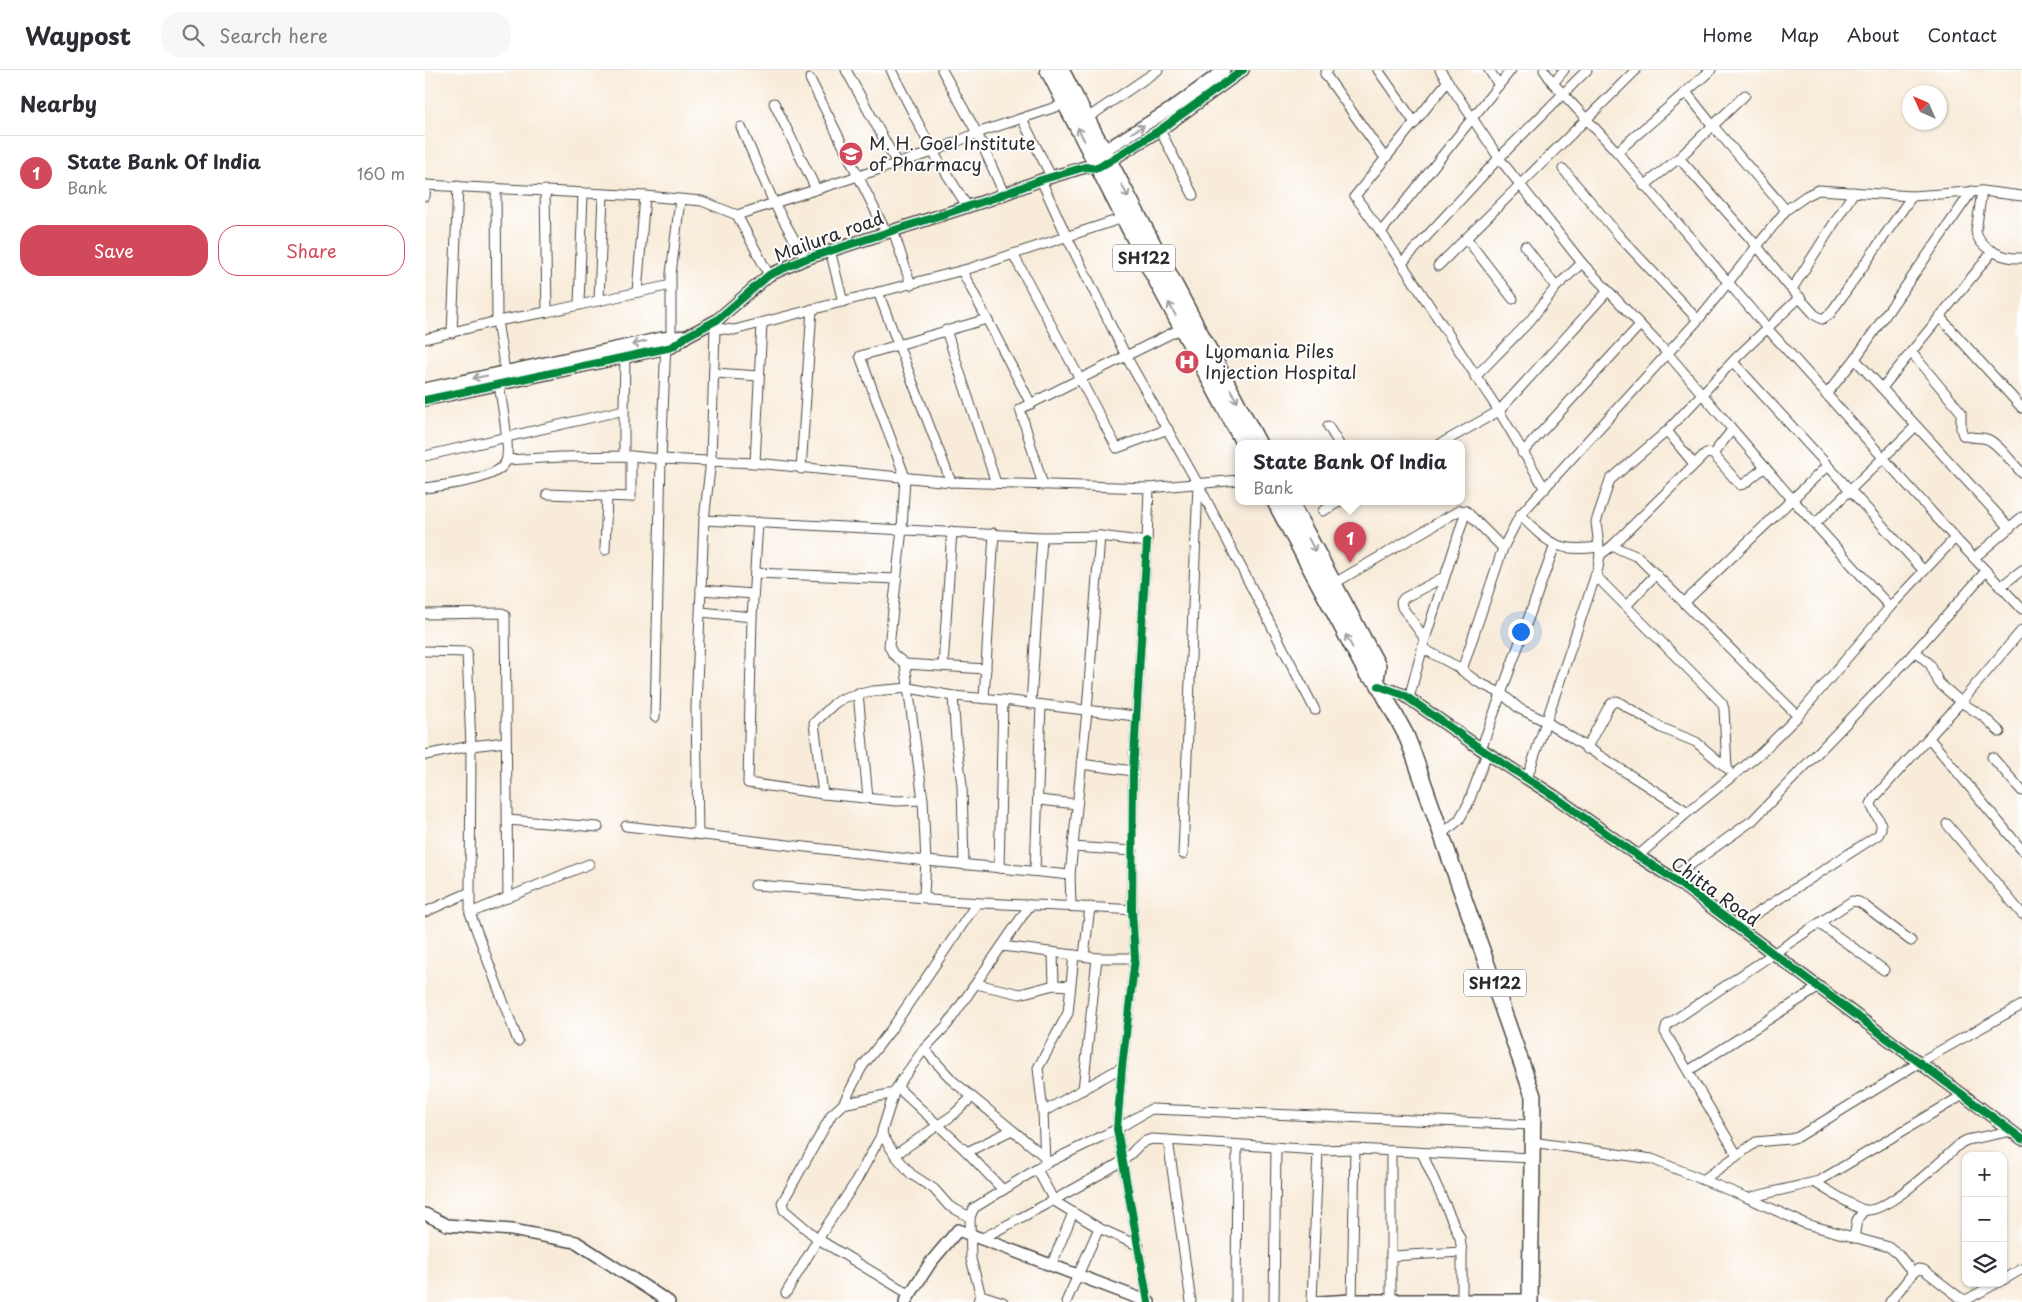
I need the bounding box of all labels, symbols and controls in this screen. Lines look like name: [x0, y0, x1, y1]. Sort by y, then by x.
search box: [161, 12, 511, 57]
text: Waypost: [25, 17, 131, 53]
icon: search: [179, 21, 207, 49]
text: Search here: [219, 21, 328, 49]
text: Home: [1702, 21, 1752, 48]
text: Map: [1780, 21, 1819, 48]
text: About: [1847, 21, 1899, 48]
text: Contact: [1927, 21, 1997, 48]
north arrow: [1902, 85, 1947, 130]
text: Nearby: [20, 87, 97, 119]
one-way arrow: [1131, 124, 1145, 134]
one-way arrow: [1076, 126, 1086, 141]
place label: M. H. Goel Institute of Pharmacy: [869, 129, 1036, 177]
school or university icon: M. H. Goel Institute of Pharmacy: [838, 141, 864, 167]
text: State Bank Of India: [67, 147, 261, 175]
text: 1: [32, 161, 40, 185]
text: 160 m: [357, 161, 405, 185]
text: Bank: [67, 175, 107, 199]
one-way arrow: [1120, 183, 1130, 198]
street label: Mailura road: [770, 203, 887, 268]
button: Save: [20, 225, 208, 276]
button: Share: [218, 225, 405, 276]
road number: SH122: [1113, 244, 1175, 272]
one-way arrow: [1167, 301, 1177, 316]
place label: Lyomania Piles Injection Hospital: [1205, 337, 1357, 385]
one-way arrow: [631, 339, 647, 348]
hospital icon: Lyomania Piles Injection Hospital: [1174, 349, 1200, 375]
one-way arrow: [473, 373, 489, 382]
one-way arrow: [1230, 388, 1239, 403]
popup: [1235, 440, 1465, 505]
text: State Bank Of India: [1253, 447, 1447, 475]
text: Bank: [1253, 475, 1293, 499]
pin: 1: [1334, 522, 1366, 563]
one-way arrow: [1308, 537, 1317, 552]
your location: [1508, 619, 1534, 645]
one-way arrow: [1344, 633, 1354, 648]
street label: Chitta Road: [1666, 849, 1766, 932]
road number: SH122: [1464, 970, 1526, 996]
map controls: [1962, 1152, 2007, 1287]
button: +: [1962, 1152, 2007, 1197]
button: −: [1962, 1197, 2007, 1242]
button: layers: [1962, 1242, 2007, 1287]

